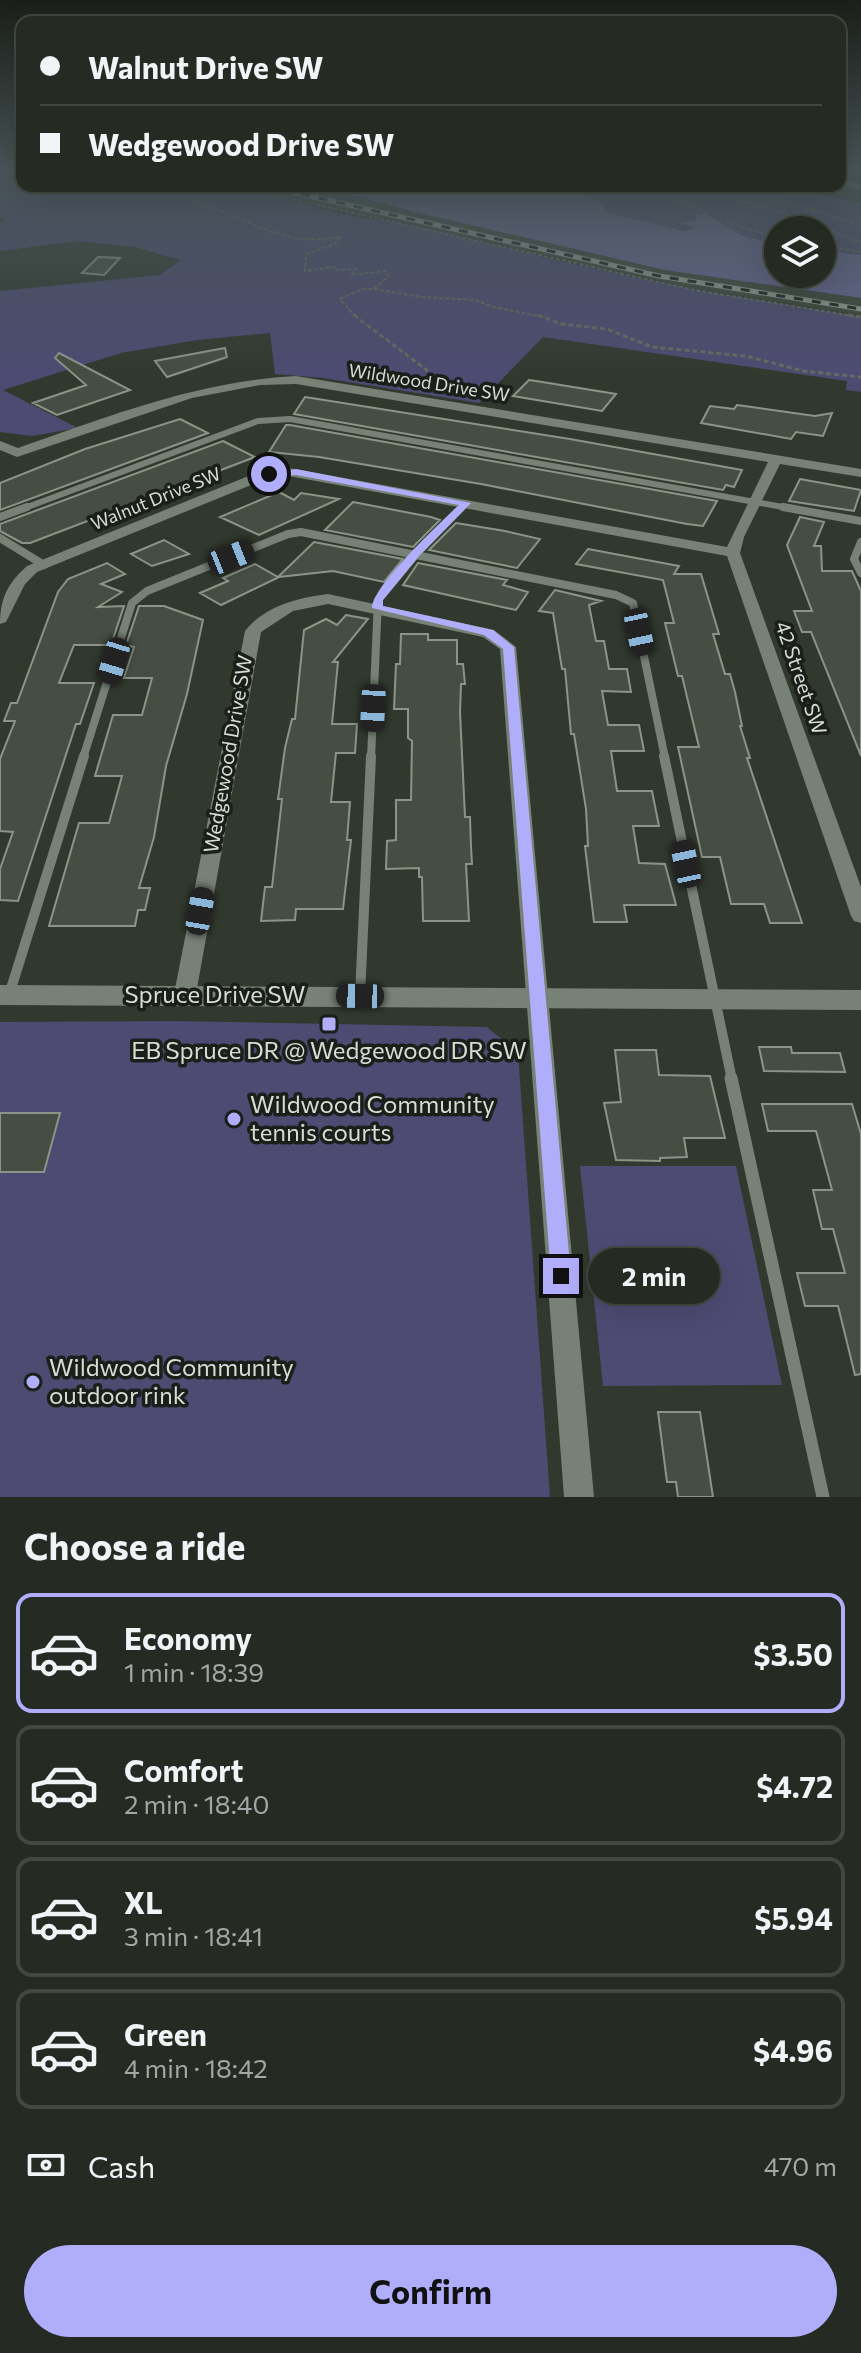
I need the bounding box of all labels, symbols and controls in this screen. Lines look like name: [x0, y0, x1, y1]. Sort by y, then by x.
text: Walnut Drive SW: [88, 48, 323, 85]
text: Wedgewood Drive SW: [88, 125, 394, 162]
map controls: [764, 216, 836, 288]
button: layers: [764, 216, 836, 288]
street label: Wildwood Drive SW: [347, 358, 511, 406]
route start: [251, 456, 287, 492]
street label: Walnut Drive SW: [87, 462, 224, 534]
car: [204, 537, 258, 577]
car: [622, 606, 656, 658]
street label: 42 Street SW: [771, 618, 833, 738]
car: [96, 635, 132, 687]
street label: Wedgewood Drive SW: [198, 653, 256, 855]
car: [360, 683, 386, 733]
car: [669, 838, 703, 890]
car: [184, 885, 216, 937]
street label: Spruce Drive SW: [124, 979, 306, 1008]
car: [336, 984, 384, 1008]
marker: EB Spruce DR @ Wedgewood DR SW: [320, 1015, 338, 1033]
place label: EB Spruce DR @ Wedgewood DR SW: [131, 1035, 527, 1064]
place label: Wildwood Community tennis courts: [250, 1089, 495, 1146]
marker: Wildwood Community tennis courts: [225, 1110, 243, 1128]
callout: 2 min: [589, 1248, 721, 1304]
route end: [543, 1258, 579, 1294]
text: 2 min: [622, 1260, 686, 1291]
place label: Wildwood Community outdoor rink: [49, 1352, 294, 1409]
marker: Wildwood Community outdoor rink: [24, 1373, 42, 1391]
text: Choose a ride: [24, 1523, 245, 1567]
icon: car: [28, 1617, 100, 1689]
text: Economy: [124, 1619, 252, 1656]
text: $3.50: [753, 1635, 833, 1672]
text: 1 min · 18:39: [124, 1656, 264, 1687]
icon: car: [28, 1749, 100, 1821]
text: Comfort: [124, 1751, 243, 1788]
text: $4.72: [756, 1767, 833, 1804]
text: 2 min · 18:40: [124, 1788, 269, 1819]
icon: car: [28, 1881, 100, 1953]
text: XL: [124, 1883, 163, 1920]
text: $5.94: [754, 1899, 833, 1936]
text: 3 min · 18:41: [124, 1920, 263, 1951]
icon: car: [28, 2013, 100, 2085]
text: Green: [124, 2015, 207, 2052]
text: $4.96: [753, 2031, 833, 2068]
text: 4 min · 18:42: [124, 2052, 268, 2083]
icon: cash: [24, 2143, 68, 2187]
text: Cash: [88, 2147, 155, 2184]
text: 470 m: [764, 2150, 837, 2181]
button: Confirm: [24, 2245, 837, 2337]

